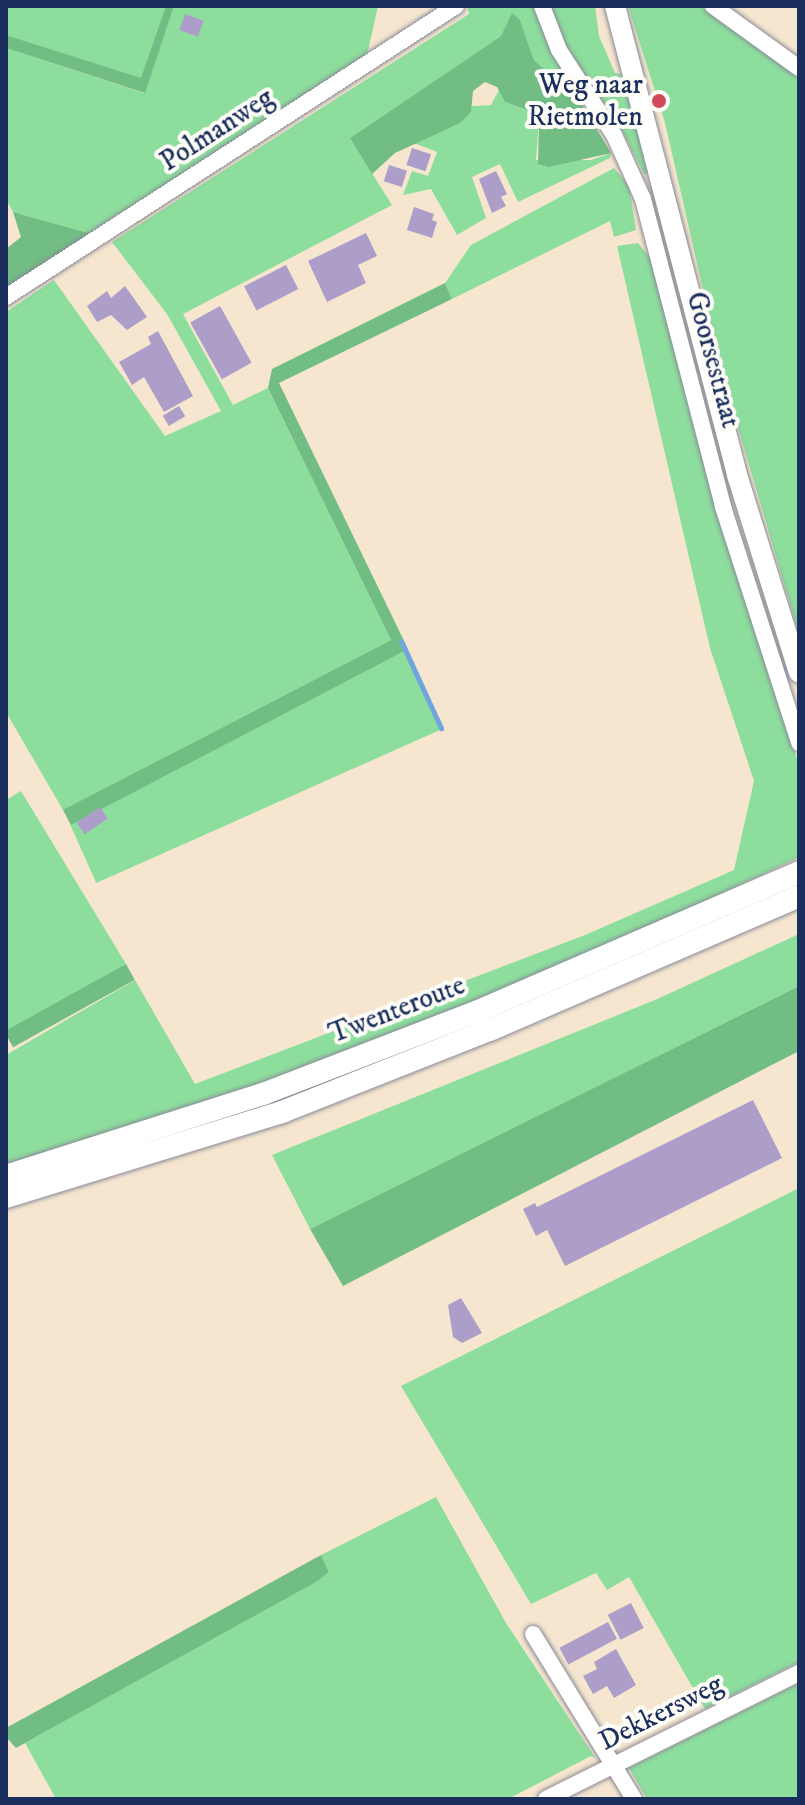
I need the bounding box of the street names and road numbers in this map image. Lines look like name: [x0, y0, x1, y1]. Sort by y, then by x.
street label: Polmanweg: [154, 81, 280, 179]
street label: Goorsestraat: [679, 288, 747, 432]
street label: Twenteroute: [324, 969, 470, 1051]
street label: Dekkersweg: [593, 1668, 729, 1758]

